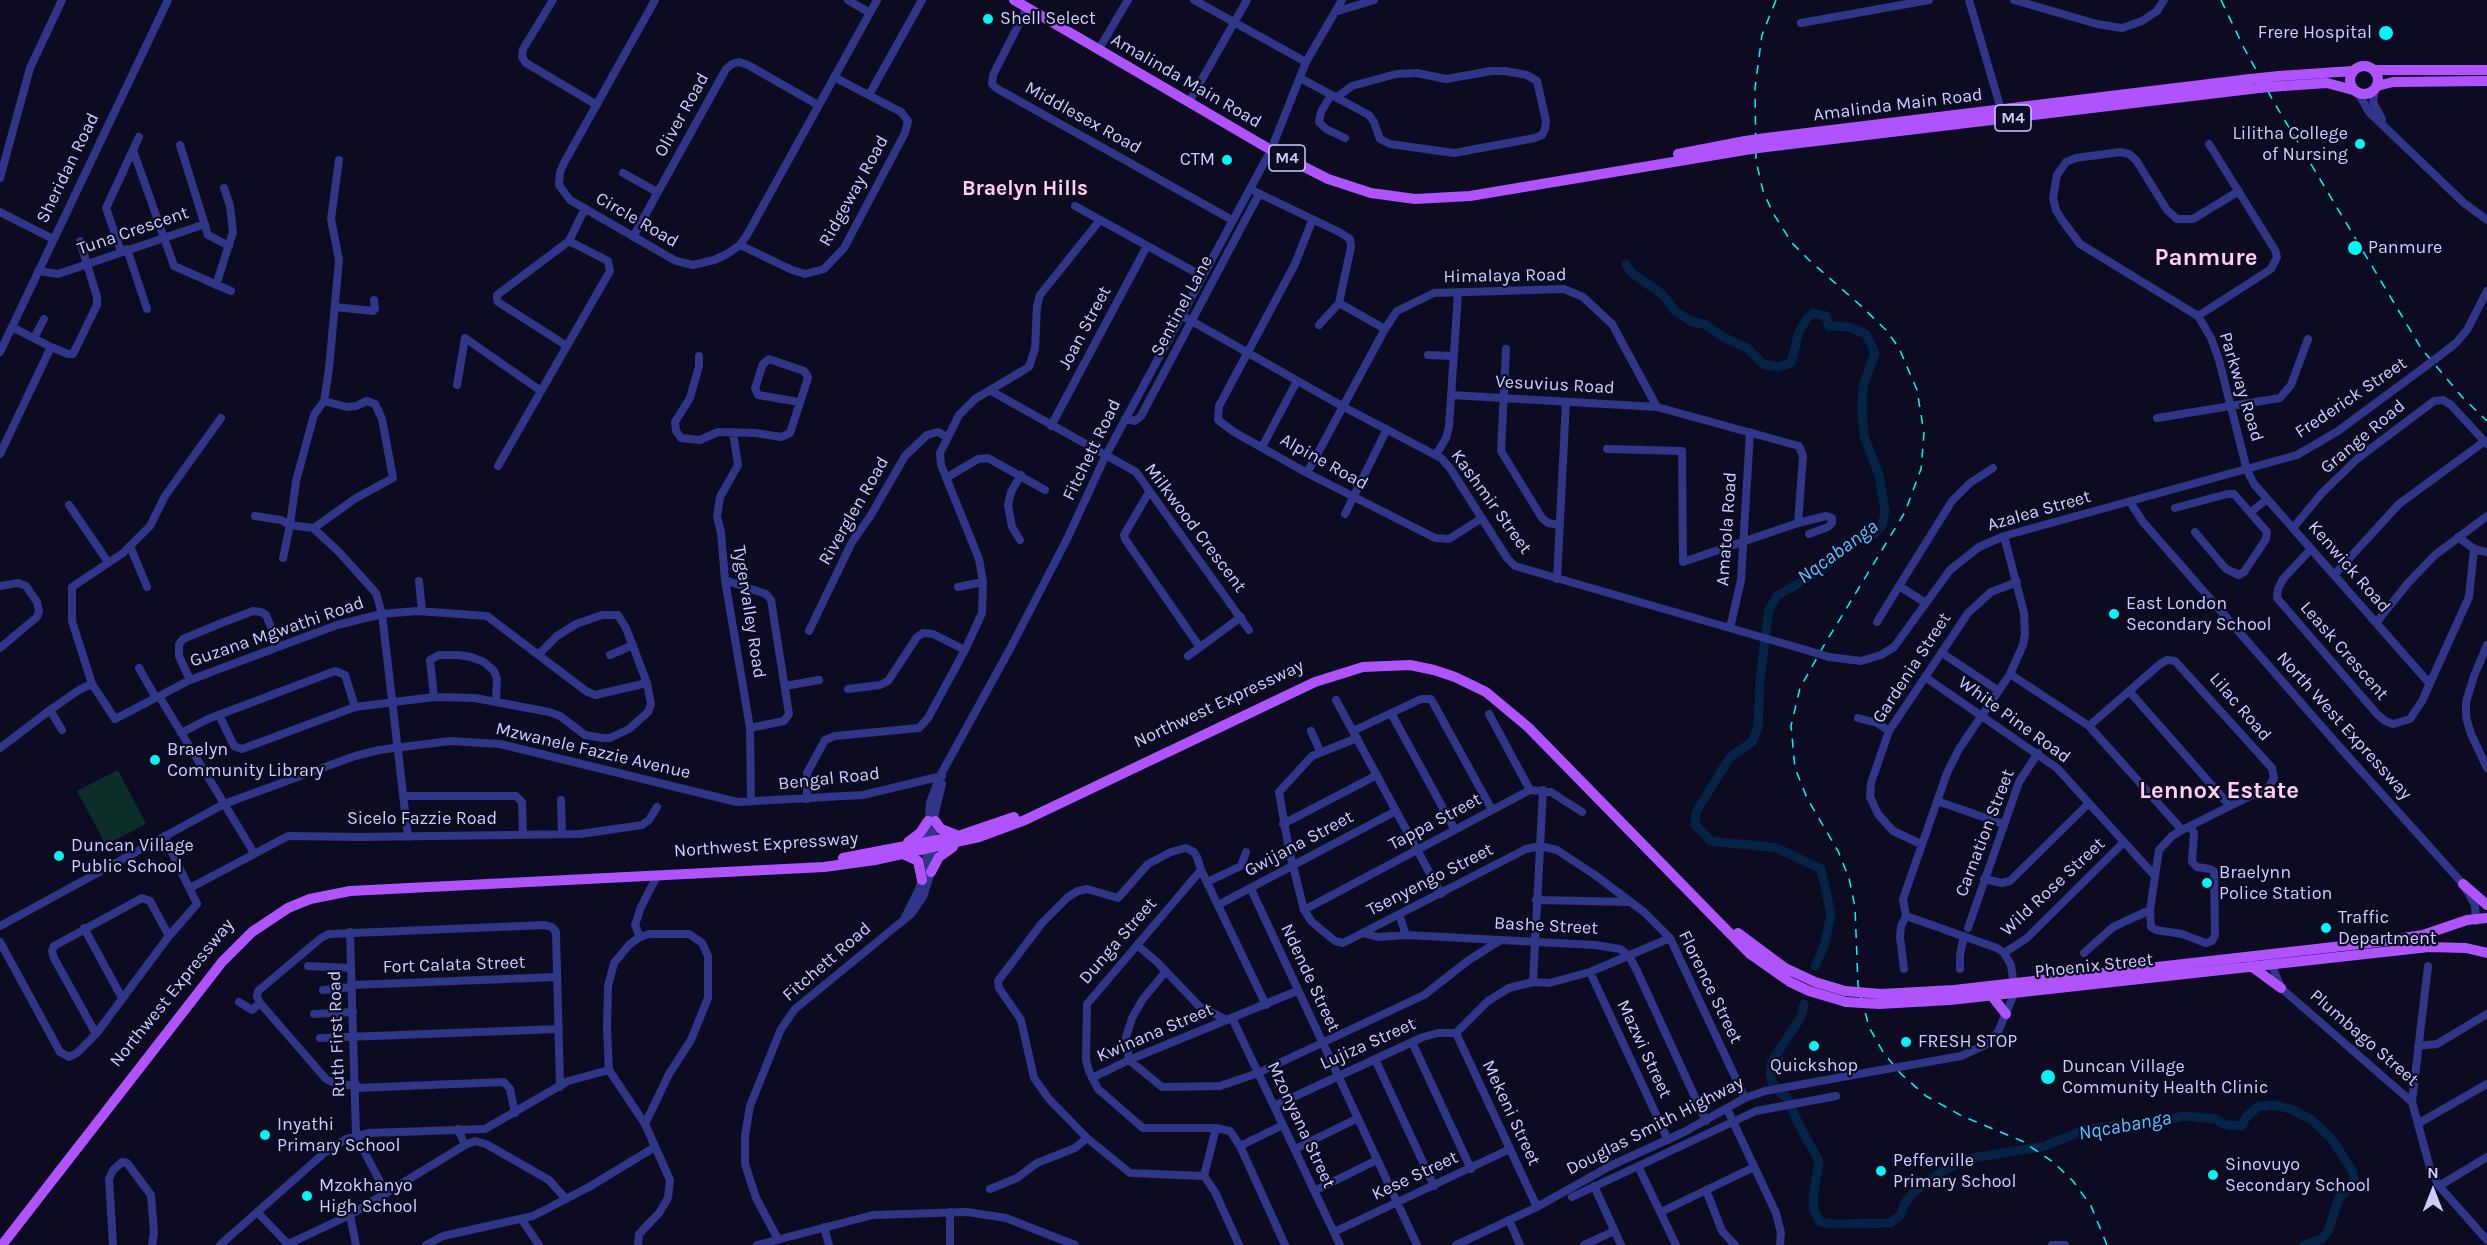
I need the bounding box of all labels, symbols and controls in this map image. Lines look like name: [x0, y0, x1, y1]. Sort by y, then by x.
place label: Shell Select: [1000, 8, 1096, 30]
marker: Shell Select: [981, 12, 995, 26]
place label: Frere Hospital: [2258, 22, 2372, 44]
marker: Frere Hospital: [2377, 24, 2395, 42]
street label: Amalinda Main Road: [1107, 29, 1265, 133]
street label: Oliver Road: [650, 69, 714, 161]
street label: Middlesex Road: [1021, 77, 1145, 159]
street label: Amalinda Main Road: [1812, 84, 1984, 126]
road number: M4: [1995, 105, 2031, 131]
street label: Sheridan Road: [32, 109, 104, 227]
place label: Lilitha College of Nursing: [2232, 123, 2348, 166]
street label: Ridgeway Road: [815, 132, 893, 250]
marker: Lilitha College of Nursing: [2353, 137, 2367, 151]
road number: M4: [1269, 145, 1305, 171]
place label: CTM: [1180, 149, 1215, 171]
marker: CTM: [1220, 153, 1234, 167]
district label: Braelyn Hills: [962, 176, 1088, 202]
street label: Circle Road: [592, 188, 682, 252]
street label: Tuna Crescent: [75, 202, 191, 260]
place label: Panmure: [2368, 237, 2442, 259]
marker: Panmure: [2346, 239, 2364, 257]
district label: Panmure: [2155, 244, 2257, 272]
street label: Sentinel Lane: [1146, 252, 1218, 360]
street label: Himalaya Road: [1443, 264, 1567, 288]
street label: Joan Street: [1054, 283, 1116, 373]
street label: Parkway Road: [2214, 330, 2268, 444]
street label: Frederick Street: [2291, 353, 2411, 443]
street label: Vesuvius Road: [1495, 371, 1615, 399]
street label: Grange Road: [2316, 395, 2410, 479]
street label: Fitchett Road: [1058, 396, 1126, 504]
street label: Alpine Road: [1276, 429, 1372, 495]
street label: Kashmir Street: [1446, 446, 1536, 558]
street label: Riverglen Road: [814, 453, 894, 569]
street label: Milkwood Crescent: [1139, 459, 1251, 597]
street label: Amatola Road: [1712, 471, 1742, 587]
street label: Azalea Street: [1985, 486, 2093, 536]
water label: Nqcabanga: [1793, 515, 1883, 589]
street label: Kenwick Road: [2303, 517, 2395, 617]
street label: Tygervalley Road: [728, 544, 770, 680]
street label: Guzana Mgwathi Road: [187, 592, 367, 672]
place label: East London Secondary School: [2126, 593, 2272, 636]
street label: Leask Crescent: [2295, 597, 2393, 705]
marker: East London Secondary School: [2107, 607, 2121, 621]
street label: Gardenia Street: [1868, 609, 1956, 727]
street label: North West Expressway: [2272, 648, 2416, 804]
street label: Northwest Expressway: [1131, 655, 1307, 753]
street label: Lilac Road: [2204, 668, 2276, 746]
street label: White Pine Road: [1954, 672, 2074, 768]
street label: Mzwanele Fazzie Avenue: [493, 718, 693, 784]
place label: Braelyn Community Library: [167, 739, 324, 782]
marker: Braelyn Community Library: [148, 753, 162, 767]
street label: Bengal Road: [777, 763, 881, 795]
street label: Carnation Street: [1951, 766, 2019, 900]
district label: Lennox Estate: [2139, 777, 2299, 805]
street label: Tappa Street: [1385, 789, 1485, 855]
street label: Gwijana Street: [1241, 806, 1357, 882]
street label: Sicelo Fazzie Road: [347, 808, 497, 830]
street label: Northwest Expressway: [673, 828, 859, 862]
street label: Wild Rose Street: [1996, 833, 2110, 941]
place label: Duncan Village Public School: [71, 835, 194, 878]
street label: Tsenyengo Street: [1363, 839, 1497, 921]
marker: Duncan Village Public School: [52, 849, 66, 863]
place label: Braelynn Police Station: [2219, 862, 2332, 904]
marker: Braelynn Police Station: [2200, 876, 2214, 890]
street label: Dunga Street: [1075, 893, 1161, 989]
place label: Traffic Department: [2338, 907, 2437, 950]
street label: Bashe Street: [1493, 912, 1599, 940]
street label: Northwest Expressway: [105, 914, 239, 1072]
street label: Fitchett Road: [778, 918, 876, 1006]
street label: Ndende Street: [1276, 921, 1344, 1035]
marker: Traffic Department: [2319, 921, 2333, 935]
street label: Florence Street: [1673, 927, 1747, 1047]
street label: Phoenix Street: [2034, 949, 2154, 983]
street label: Fort Calata Street: [382, 952, 526, 978]
street label: Ruth First Road: [324, 970, 350, 1098]
street label: Plumbago Street: [2305, 985, 2423, 1091]
street label: Mazwi Street: [1612, 996, 1676, 1102]
street label: Kwinana Street: [1093, 999, 1217, 1067]
street label: Lujiza Street: [1317, 1013, 1419, 1075]
place label: FRESH STOP: [1918, 1031, 2017, 1053]
marker: FRESH STOP: [1899, 1035, 1913, 1049]
marker: Quickshop: [1807, 1039, 1821, 1053]
place label: Quickshop: [1770, 1055, 1858, 1077]
place label: Duncan Village Community Health Clinic: [2062, 1056, 2268, 1098]
street label: Mekeni Street: [1477, 1057, 1545, 1169]
street label: Mzonyana Street: [1262, 1058, 1340, 1192]
marker: Duncan Village Community Health Clinic: [2039, 1068, 2057, 1086]
street label: Douglas Smith Highway: [1563, 1072, 1747, 1180]
water label: Nqcabanga: [2077, 1106, 2173, 1146]
place label: Inyathi Primary School: [277, 1114, 400, 1156]
marker: Inyathi Primary School: [258, 1128, 272, 1142]
street label: Kese Street: [1368, 1147, 1462, 1205]
place label: Pefferville Primary School: [1893, 1150, 2016, 1192]
place label: Sinovuyo Secondary School: [2225, 1154, 2371, 1196]
north arrow: [2403, 1161, 2463, 1221]
text: N: [2427, 1163, 2439, 1182]
marker: Pefferville Primary School: [1874, 1164, 1888, 1178]
marker: Sinovuyo Secondary School: [2206, 1168, 2220, 1182]
place label: Mzokhanyo High School: [319, 1175, 417, 1218]
marker: Mzokhanyo High School: [300, 1189, 314, 1203]

